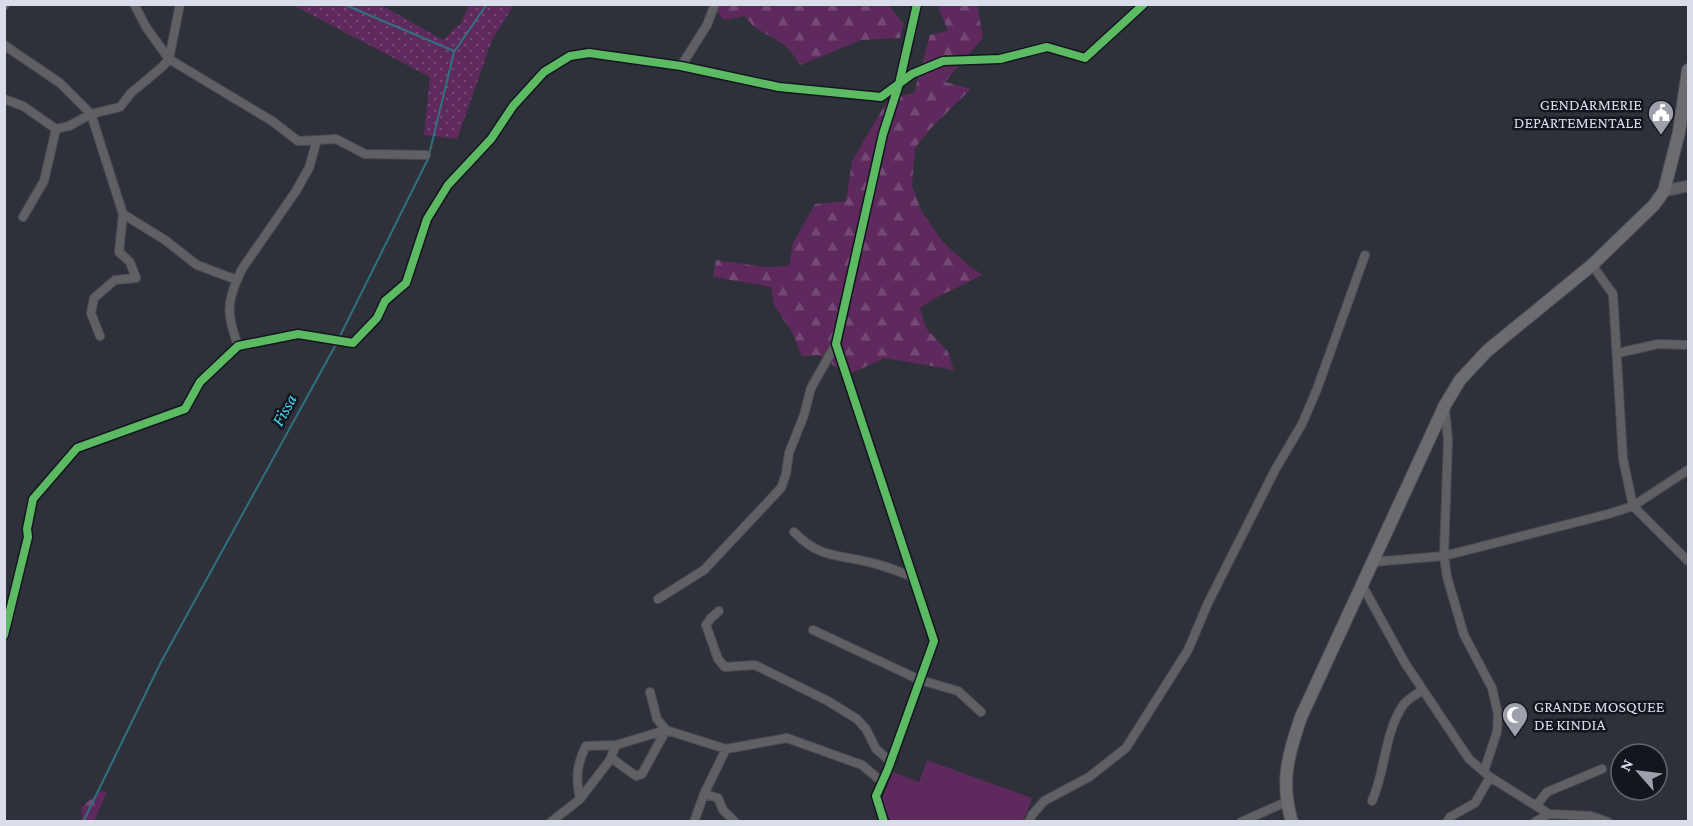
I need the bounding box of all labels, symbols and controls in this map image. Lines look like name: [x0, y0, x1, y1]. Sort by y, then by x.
place label: GENDARMERIE DEPARTEMENTALE: [1514, 96, 1642, 131]
public building icon: GENDARMERIE DEPARTEMENTALE: [1646, 98, 1676, 136]
water label: Fissa: [267, 390, 301, 429]
place label: GRANDE MOSQUEE DE KINDIA: [1534, 698, 1665, 733]
mosque icon: GRANDE MOSQUEE DE KINDIA: [1500, 700, 1530, 738]
north arrow: [1609, 742, 1669, 802]
text: N: [1616, 756, 1636, 774]

